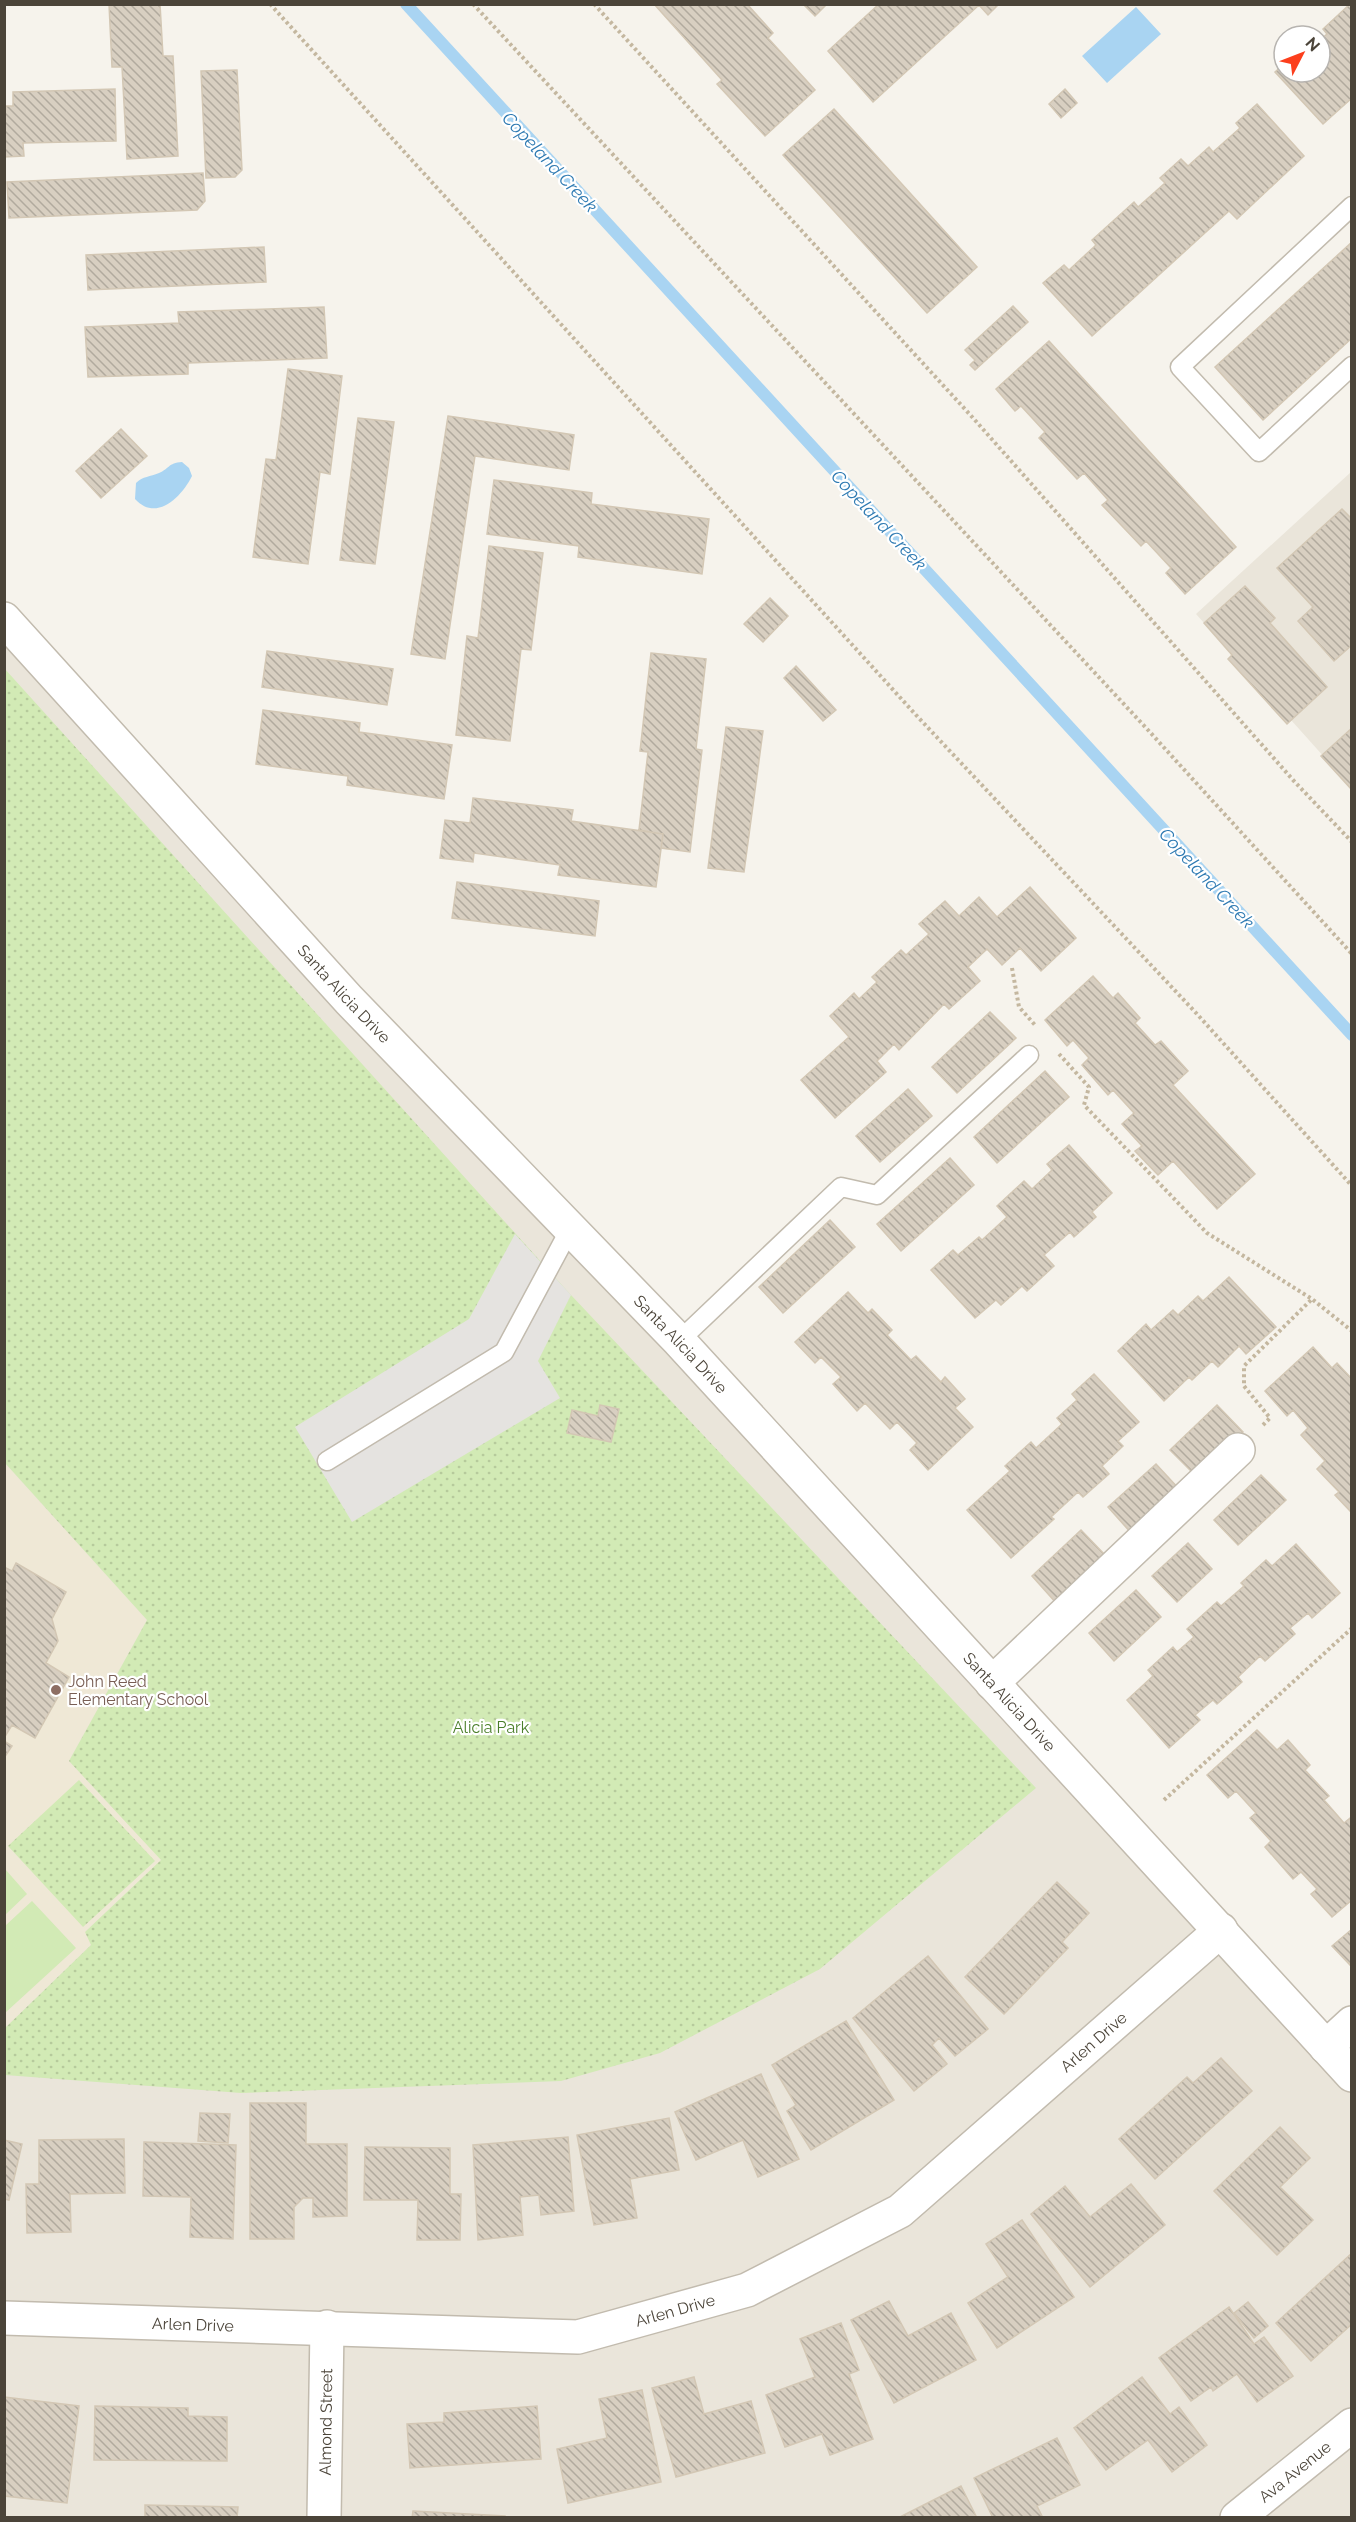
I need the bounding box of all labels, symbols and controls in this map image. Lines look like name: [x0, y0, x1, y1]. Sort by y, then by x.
north arrow: [1272, 24, 1332, 84]
text: N: [1302, 33, 1324, 55]
water label: Copeland Creek: [498, 107, 602, 217]
water label: Copeland Creek: [827, 465, 931, 575]
water label: Copeland Creek: [1155, 823, 1259, 933]
street label: Santa Alicia Drive: [294, 940, 395, 1047]
street label: Santa Alicia Drive: [630, 1291, 731, 1397]
street label: Santa Alicia Drive: [960, 1648, 1060, 1755]
place label: John Reed Elementary School: [68, 1672, 209, 1709]
marker: John Reed Elementary School: [49, 1683, 63, 1697]
park label: Alicia Park: [453, 1718, 530, 1737]
street label: Arlen Drive: [1056, 2008, 1130, 2076]
street label: Arlen Drive: [633, 2290, 717, 2330]
street label: Arlen Drive: [152, 2313, 234, 2335]
street label: Almond Street: [315, 2368, 336, 2476]
street label: Ava Avenue: [1255, 2437, 1334, 2506]

